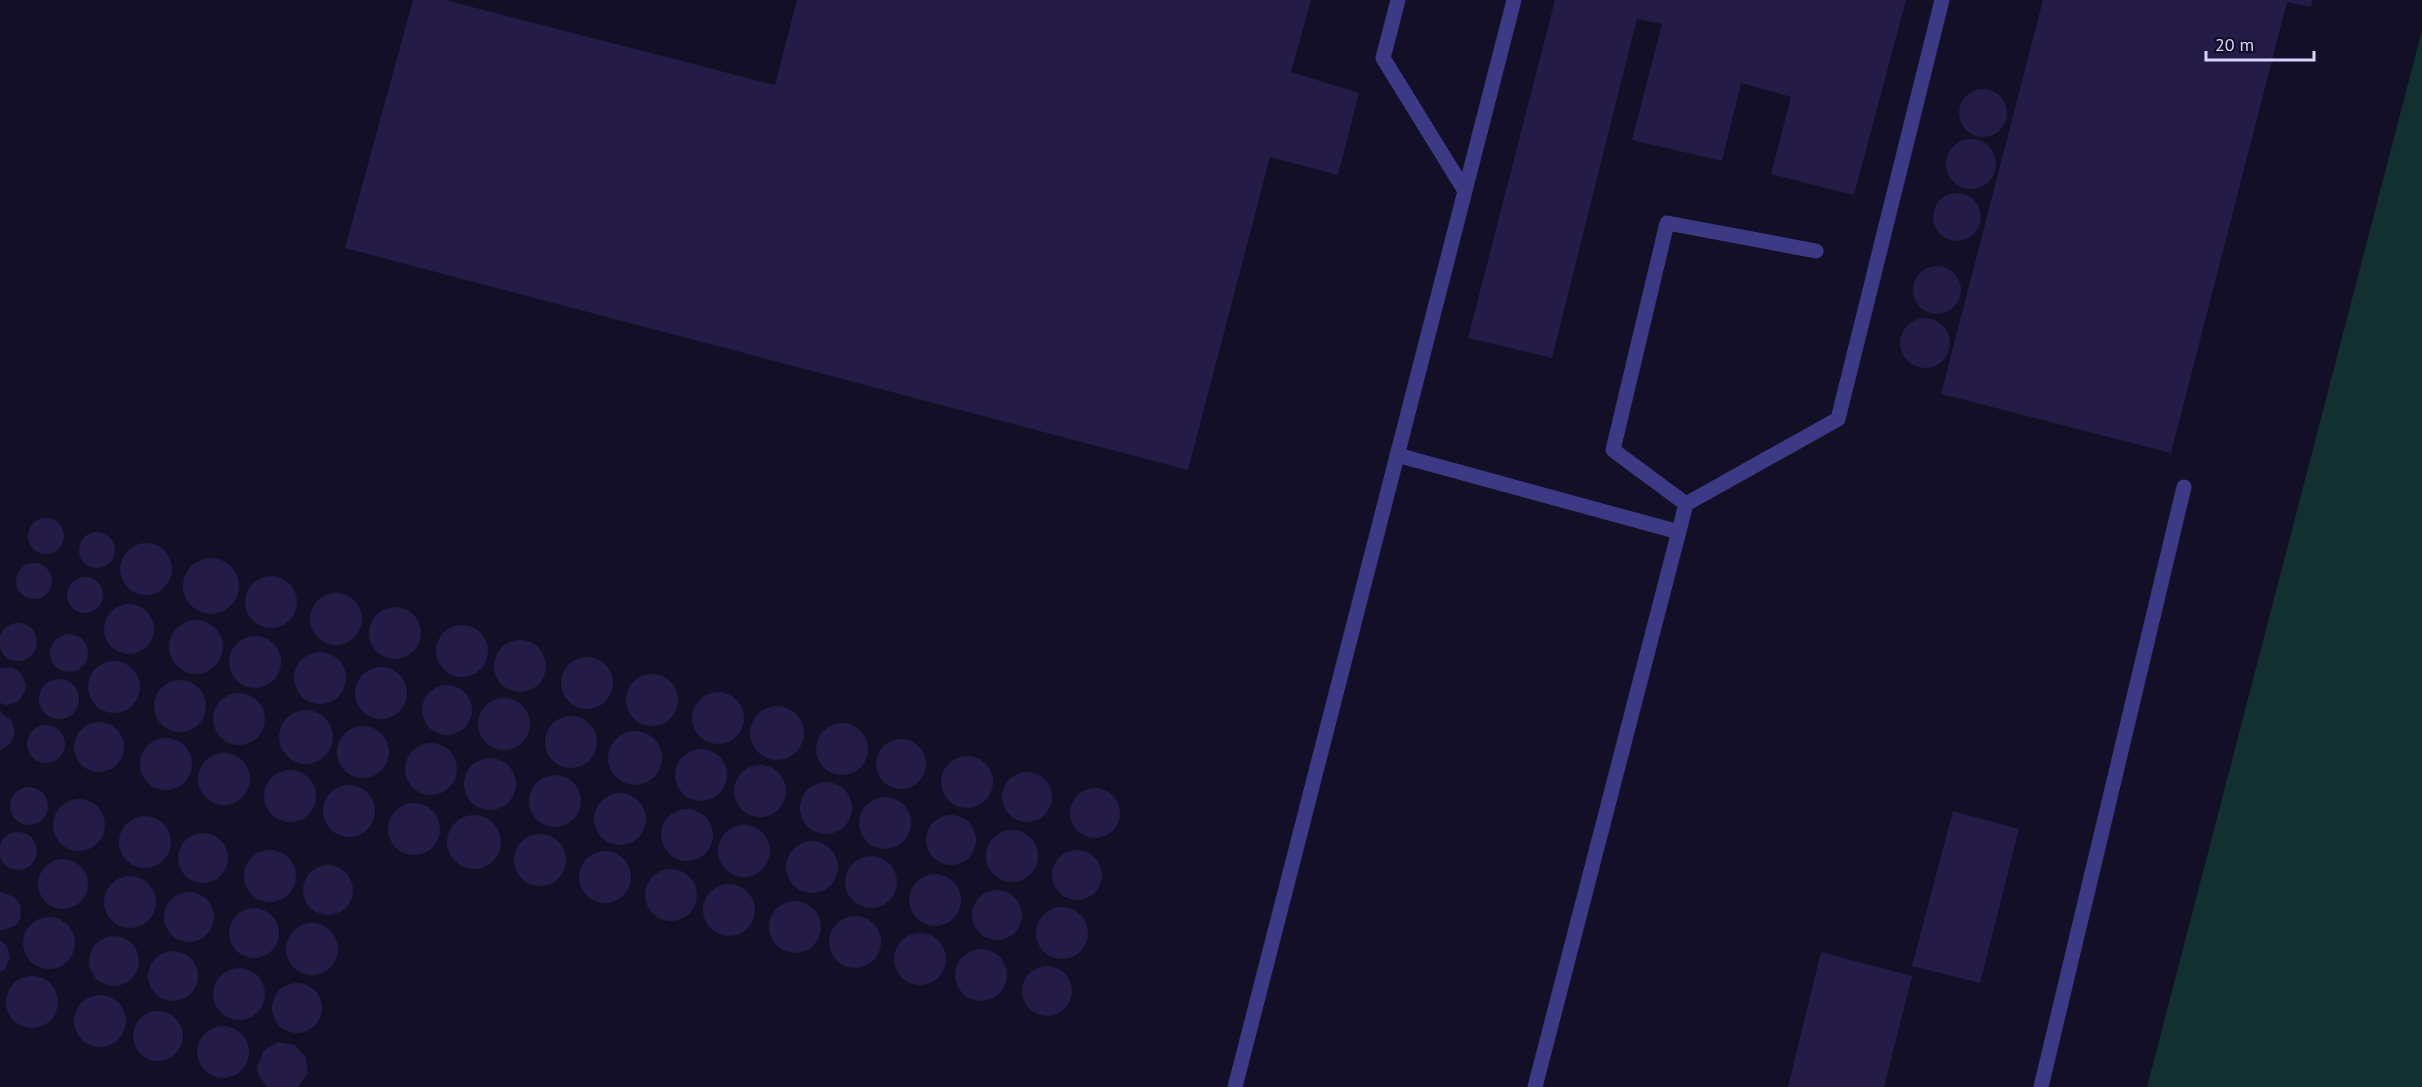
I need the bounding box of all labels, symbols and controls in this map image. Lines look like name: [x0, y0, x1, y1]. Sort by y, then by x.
scale bar: [2206, 24, 2314, 62]
text: 20 m: [2215, 33, 2254, 56]

